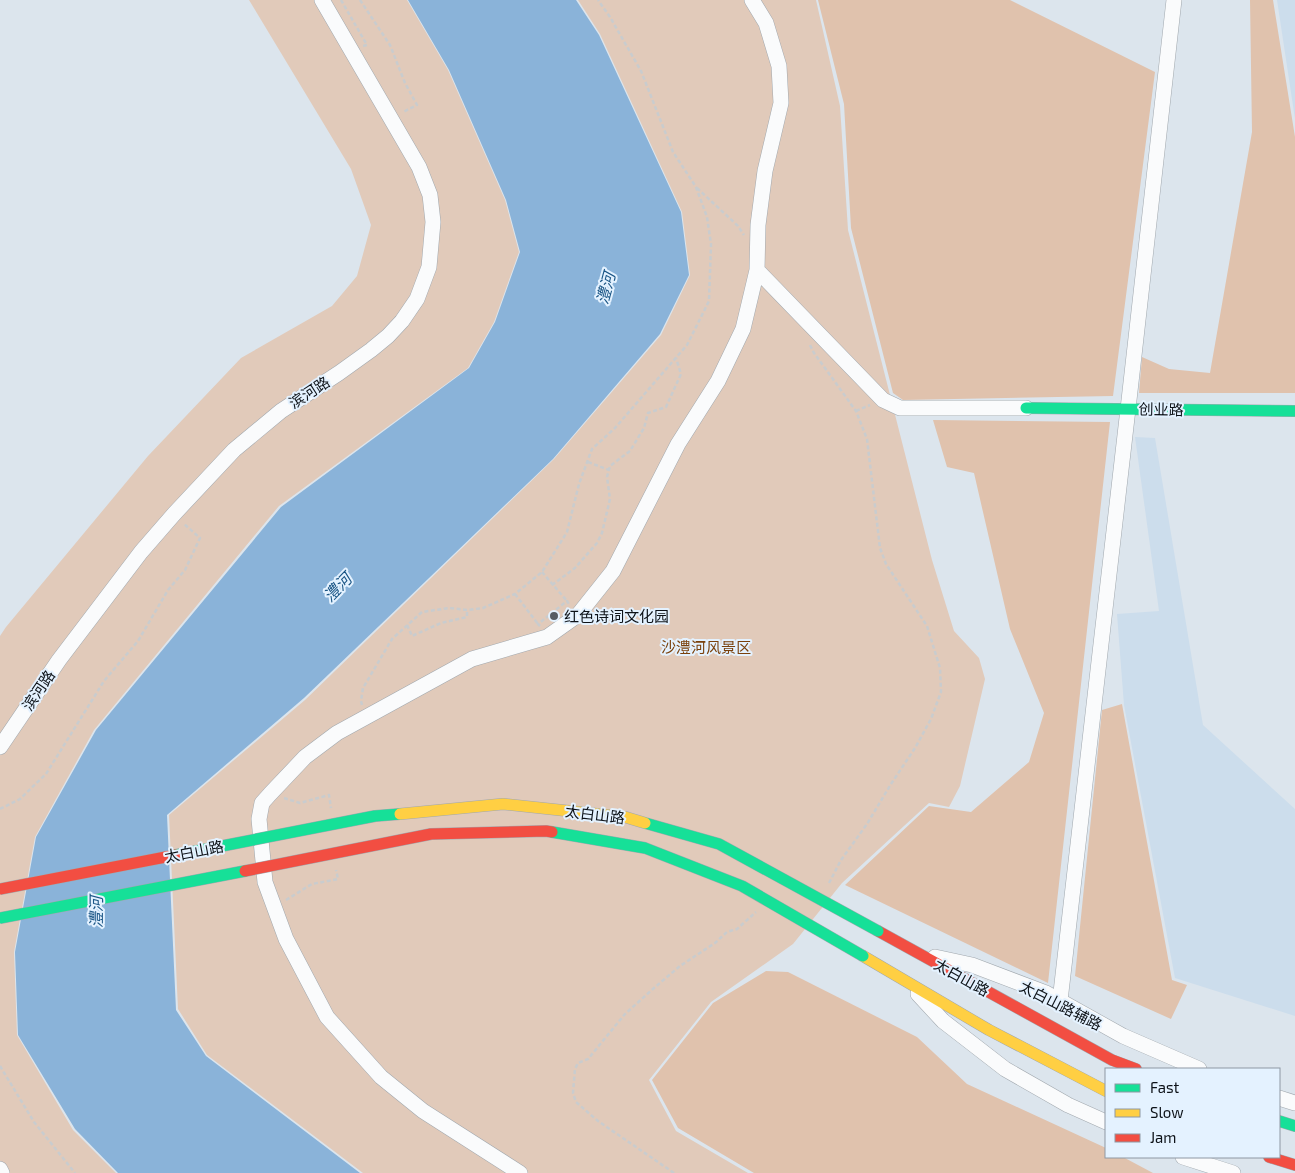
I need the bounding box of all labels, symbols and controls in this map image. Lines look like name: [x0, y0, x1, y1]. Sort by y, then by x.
water label: 澧河: [592, 267, 619, 306]
street label: 滨河路: [285, 372, 333, 412]
street label: 创业路: [1138, 400, 1184, 418]
water label: 澧河: [319, 567, 357, 605]
place label: 红色诗词文化园: [564, 607, 669, 625]
marker: 红色诗词文化园: [548, 610, 560, 622]
park label: 沙澧河风景区: [661, 638, 751, 656]
street label: 滨河路: [18, 666, 58, 714]
street label: 太白山路: [564, 801, 626, 827]
street label: 太白山路: [163, 836, 225, 866]
water label: 澧河: [86, 893, 105, 928]
street label: 太白山路: [931, 955, 993, 999]
street label: 太白山路辅路: [1017, 977, 1105, 1033]
legend: [1105, 1068, 1280, 1158]
text: Fast: [1150, 1078, 1180, 1096]
text: Slow: [1150, 1103, 1184, 1121]
text: Jam: [1150, 1128, 1176, 1146]

